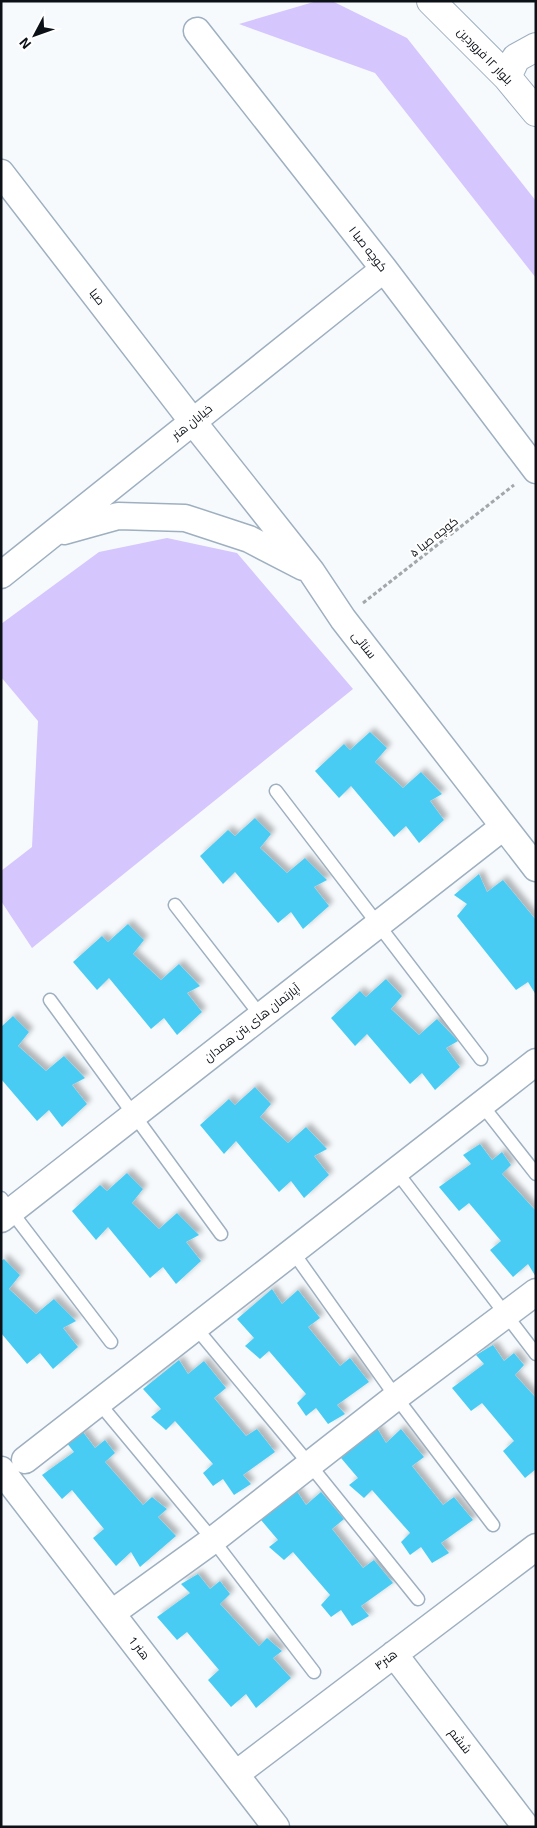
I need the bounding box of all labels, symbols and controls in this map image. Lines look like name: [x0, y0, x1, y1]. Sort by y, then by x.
north arrow: [10, 10, 60, 60]
street label: بلوار ۱۲ فروردین: [452, 21, 519, 90]
text: N: [12, 31, 38, 56]
street label: کوچه صبا ۱: [343, 220, 394, 277]
street label: صبا: [83, 283, 112, 310]
street label: خیابان هنر: [165, 398, 217, 446]
street label: کوچه صبا ۵: [404, 510, 463, 563]
street label: سنائی: [346, 625, 383, 664]
street label: آپارتمان های بتن همدان: [198, 977, 306, 1068]
street label: هنر 1: [122, 1630, 156, 1665]
street label: هنر۴: [369, 1643, 402, 1676]
street label: ششم: [443, 1723, 478, 1759]

